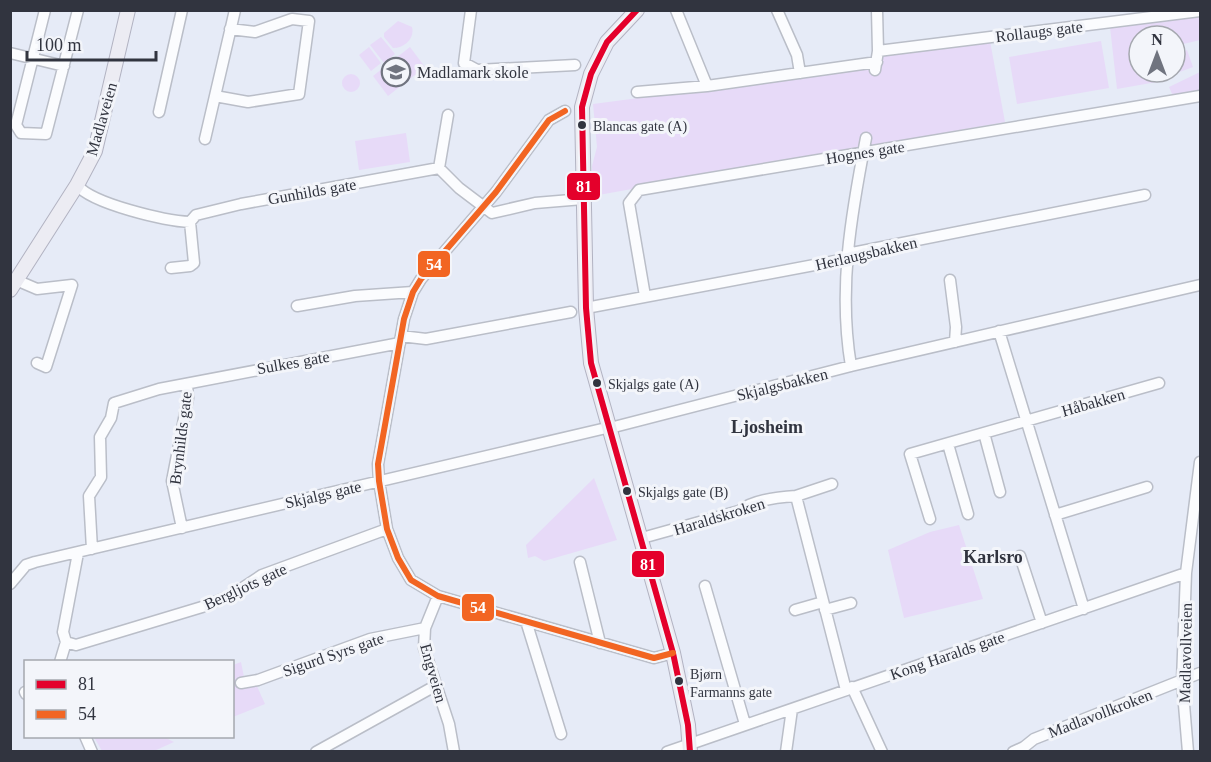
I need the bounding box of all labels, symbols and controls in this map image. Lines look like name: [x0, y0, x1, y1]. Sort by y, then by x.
street label: Rollaugs gate: [995, 18, 1084, 46]
scale bar: [27, 24, 156, 62]
north arrow: [1127, 24, 1187, 84]
text: N: [1151, 31, 1163, 48]
text: 100 m: [36, 35, 82, 55]
school or university icon: Madlamark skole: [380, 56, 412, 88]
place label: Madlamark skole: [417, 64, 529, 81]
street label: Madlaveien: [83, 80, 120, 158]
marker: Blancas gate (A): [576, 119, 588, 131]
place label: Blancas gate (A): [593, 119, 687, 135]
street label: Hognes gate: [824, 138, 906, 168]
line badge: 81: [566, 172, 601, 201]
street label: Gunhilds gate: [267, 175, 358, 209]
text: 81: [576, 178, 592, 195]
street label: Herlaugsbakken: [814, 234, 919, 274]
line badge: 54: [417, 250, 451, 278]
text: 54: [426, 256, 442, 273]
street label: Sulkes gate: [256, 348, 331, 378]
street label: Skjalgsbakken: [735, 365, 830, 405]
marker: Skjalgs gate (A): [591, 377, 603, 389]
place label: Skjalgs gate (A): [608, 377, 699, 393]
street label: Håbakken: [1060, 385, 1127, 420]
street label: Brynhilds gate: [166, 390, 196, 486]
district label: Ljosheim: [731, 417, 803, 437]
street label: Skjalgs gate: [283, 477, 363, 512]
marker: Skjalgs gate (B): [621, 485, 633, 497]
place label: Skjalgs gate (B): [638, 485, 729, 501]
street label: Haraldskroken: [672, 495, 767, 538]
district label: Karlsro: [963, 547, 1023, 567]
line badge: 81: [631, 550, 665, 578]
text: 81: [640, 556, 656, 573]
street label: Bergljots gate: [201, 560, 290, 614]
line badge: 54: [461, 593, 495, 622]
text: 54: [470, 599, 486, 616]
street label: Madlavollveien: [1176, 603, 1195, 703]
street label: Kong Haralds gate: [888, 628, 1007, 684]
street label: Sigurd Syrs gate: [280, 629, 386, 681]
street label: Engveien: [416, 642, 450, 705]
legend: [24, 660, 234, 738]
place label: Bjørn Farmanns gate: [690, 667, 772, 700]
text: 81: [78, 674, 96, 694]
marker: Bjørn Farmanns gate: [673, 675, 685, 687]
street label: Madlavollkroken: [1046, 686, 1155, 741]
text: 54: [78, 704, 96, 724]

